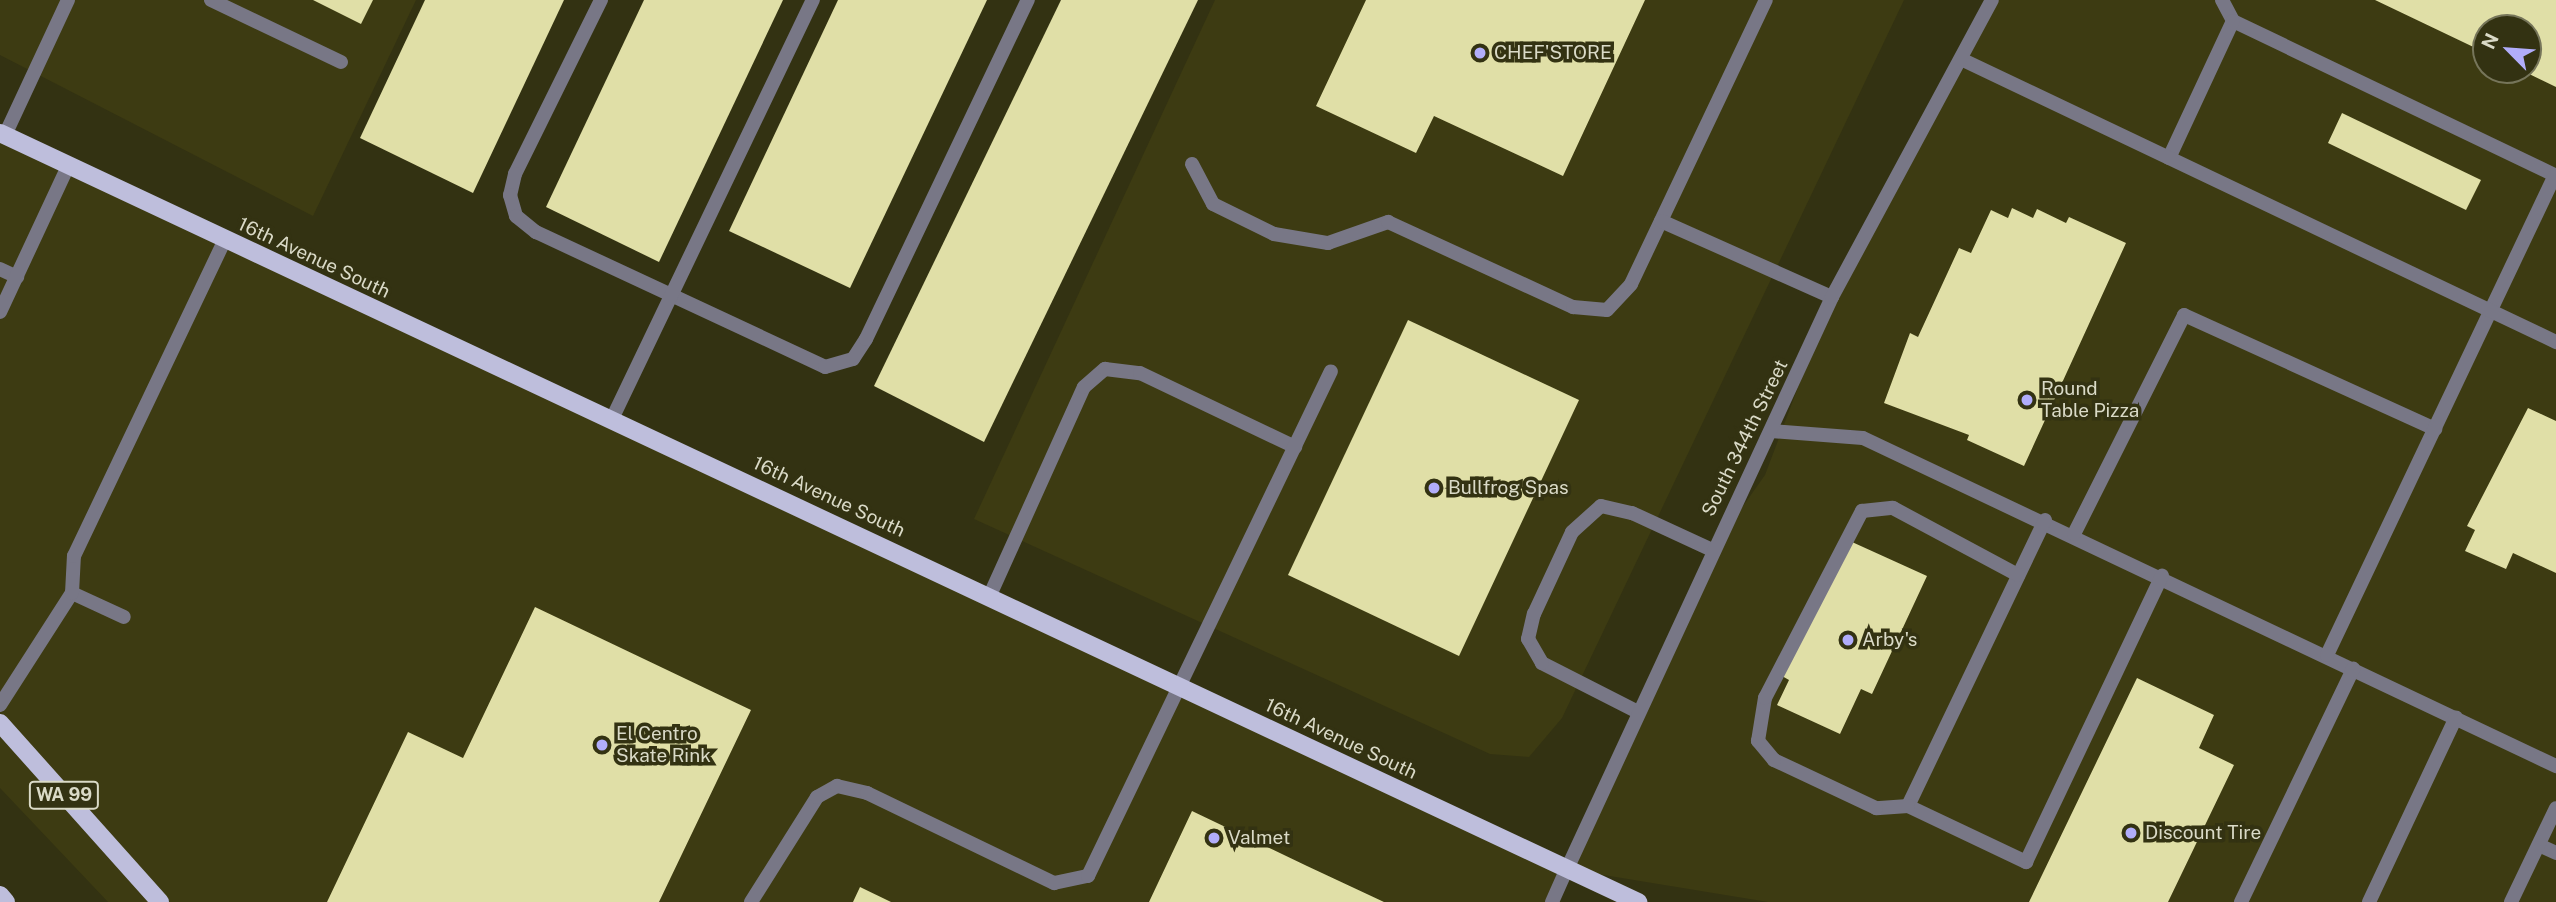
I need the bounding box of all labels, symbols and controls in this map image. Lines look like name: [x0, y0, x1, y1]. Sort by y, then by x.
north arrow: [2472, 14, 2542, 84]
text: N: [2477, 30, 2503, 52]
place label: CHEF'STORE: [1494, 42, 1612, 64]
marker: CHEF'STORE: [1472, 45, 1488, 61]
street label: 16th Avenue South: [234, 213, 394, 303]
street label: South 344th Street: [1697, 356, 1793, 520]
place label: Round Table Pizza: [2041, 378, 2140, 422]
marker: Round Table Pizza: [2019, 392, 2035, 408]
street label: 16th Avenue South: [749, 452, 909, 542]
place label: Bullfrog Spas: [1448, 477, 1569, 499]
marker: Bullfrog Spas: [1426, 480, 1442, 496]
place label: Arby's: [1862, 629, 1917, 651]
marker: Arby's: [1840, 632, 1856, 648]
street label: 16th Avenue South: [1261, 694, 1421, 784]
place label: El Centro Skate Rink: [616, 723, 711, 767]
marker: El Centro Skate Rink: [594, 737, 610, 753]
road number: WA 99: [27, 780, 101, 810]
place label: Discount Tire: [2145, 822, 2261, 844]
marker: Discount Tire: [2123, 825, 2139, 841]
place label: Valmet: [1228, 827, 1290, 849]
marker: Valmet: [1206, 830, 1222, 846]

